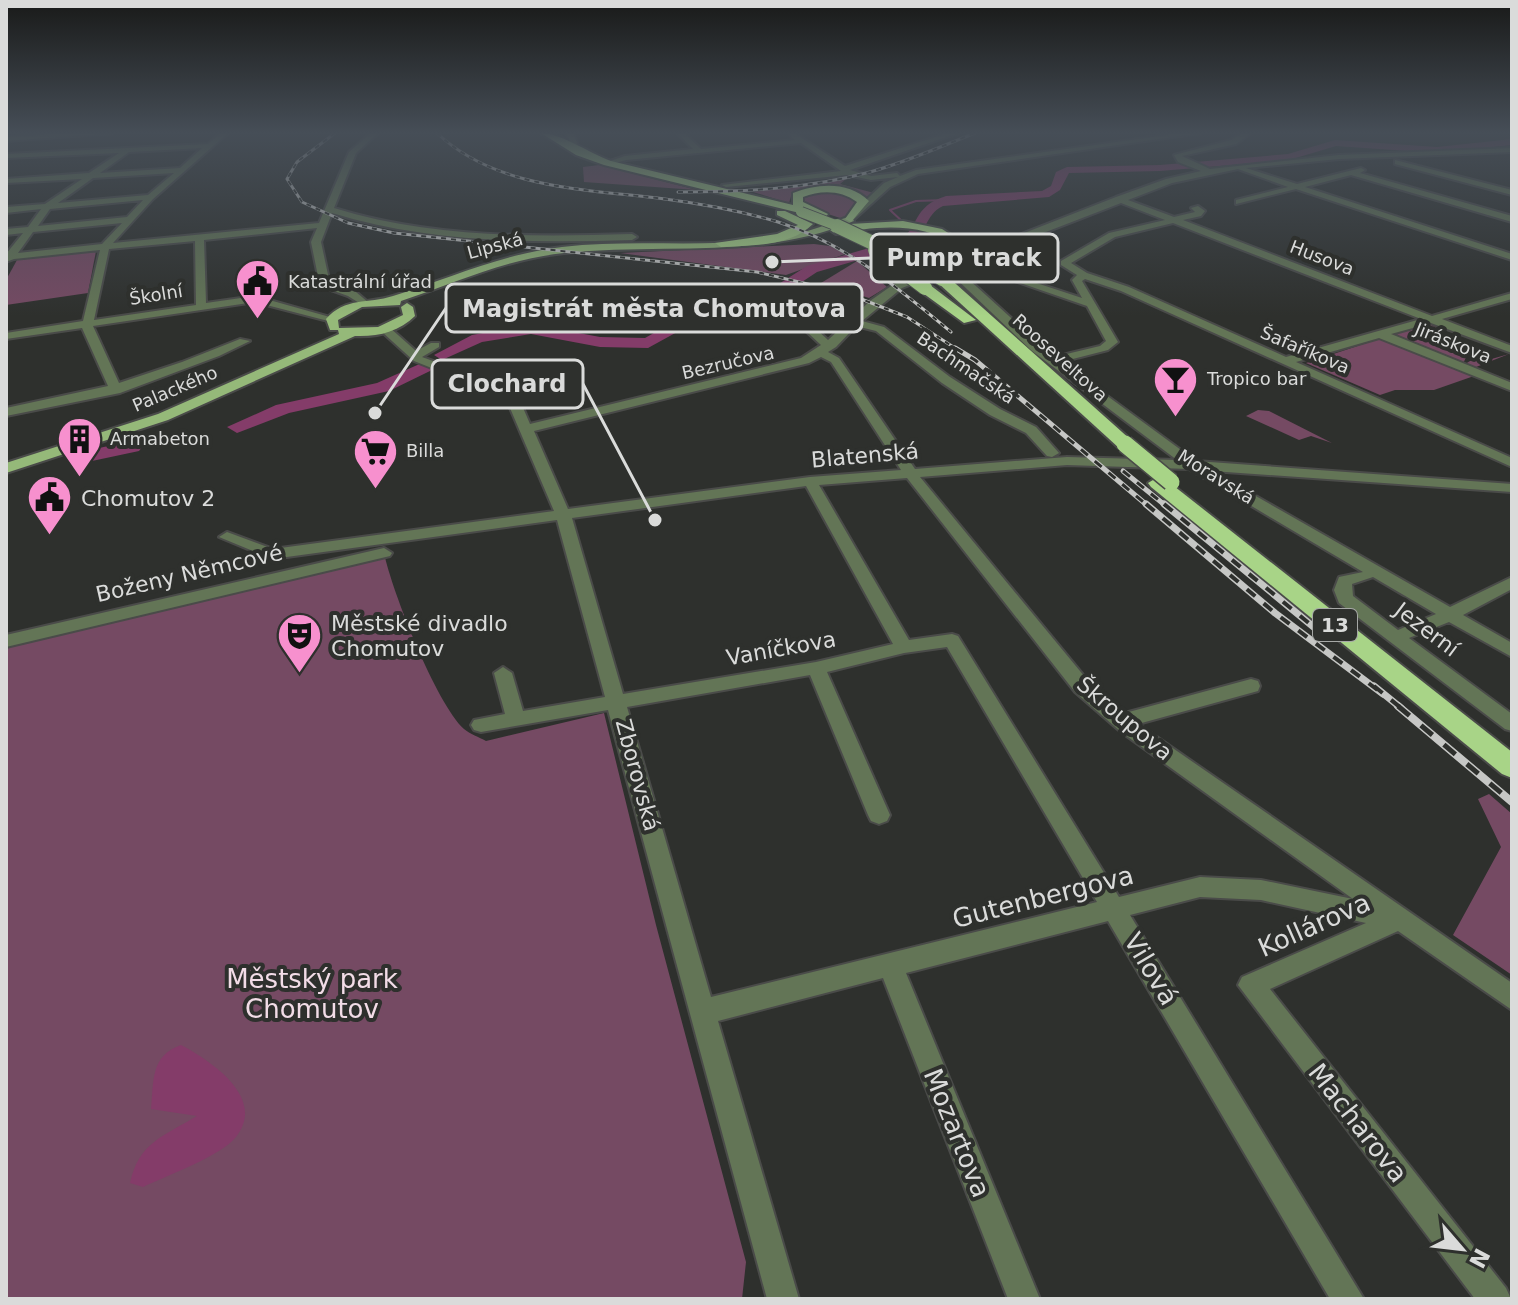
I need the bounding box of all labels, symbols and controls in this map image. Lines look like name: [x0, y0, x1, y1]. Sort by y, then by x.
street label: Lipská: [465, 228, 525, 263]
callout: Pump track: [871, 234, 1058, 282]
street label: Husova: [1287, 236, 1357, 279]
text: Pump track: [887, 244, 1042, 272]
public building icon: Katastrální úřad: [233, 258, 281, 321]
place label: Katastrální úřad: [288, 271, 432, 292]
street label: Školní: [128, 280, 185, 309]
callout: Magistrát města Chomutova: [446, 284, 862, 332]
text: Magistrát města Chomutova: [462, 295, 846, 323]
street label: Rooseveltova: [1008, 309, 1112, 406]
street label: Jiráskova: [1411, 317, 1494, 367]
street label: Šafaříkova: [1258, 321, 1353, 378]
street label: Bachmačská: [913, 327, 1019, 408]
street label: Bezručova: [680, 342, 776, 383]
bar icon: Tropico bar: [1152, 355, 1200, 418]
callout: Clochard: [432, 360, 583, 408]
street label: Palackého: [129, 361, 220, 416]
place label: Tropico bar: [1206, 368, 1307, 389]
text: Clochard: [448, 370, 566, 398]
building icon: Armabeton: [55, 415, 103, 478]
supermarket icon: Billa: [351, 427, 399, 490]
place label: Armabeton: [110, 428, 210, 449]
street label: Blatenská: [810, 438, 920, 473]
place label: Billa: [406, 440, 444, 461]
street label: Moravská: [1174, 445, 1258, 508]
public building icon: Chomutov 2: [26, 474, 74, 537]
place label: Chomutov 2: [81, 486, 215, 511]
street label: Boženy Němcové: [93, 540, 285, 607]
street label: Jezerní: [1388, 596, 1464, 662]
road number: 13: [1313, 609, 1357, 641]
place label: Městské divadlo Chomutov: [331, 611, 508, 661]
theatre icon: Městské divadlo Chomutov: [276, 612, 324, 675]
street label: Vaníčkova: [724, 627, 838, 670]
street label: Škroupova: [1072, 671, 1177, 765]
street label: Zborovská: [611, 716, 664, 834]
street label: Gutenbergova: [949, 860, 1137, 934]
street label: Kollárova: [1253, 887, 1375, 963]
street label: Vilová: [1118, 927, 1184, 1011]
park label: Městský park Chomutov: [226, 964, 398, 1024]
street label: Macharova: [1302, 1058, 1414, 1188]
street label: Mozartova: [918, 1064, 996, 1202]
north arrow: [1422, 1209, 1502, 1289]
text: N: [1464, 1244, 1495, 1272]

